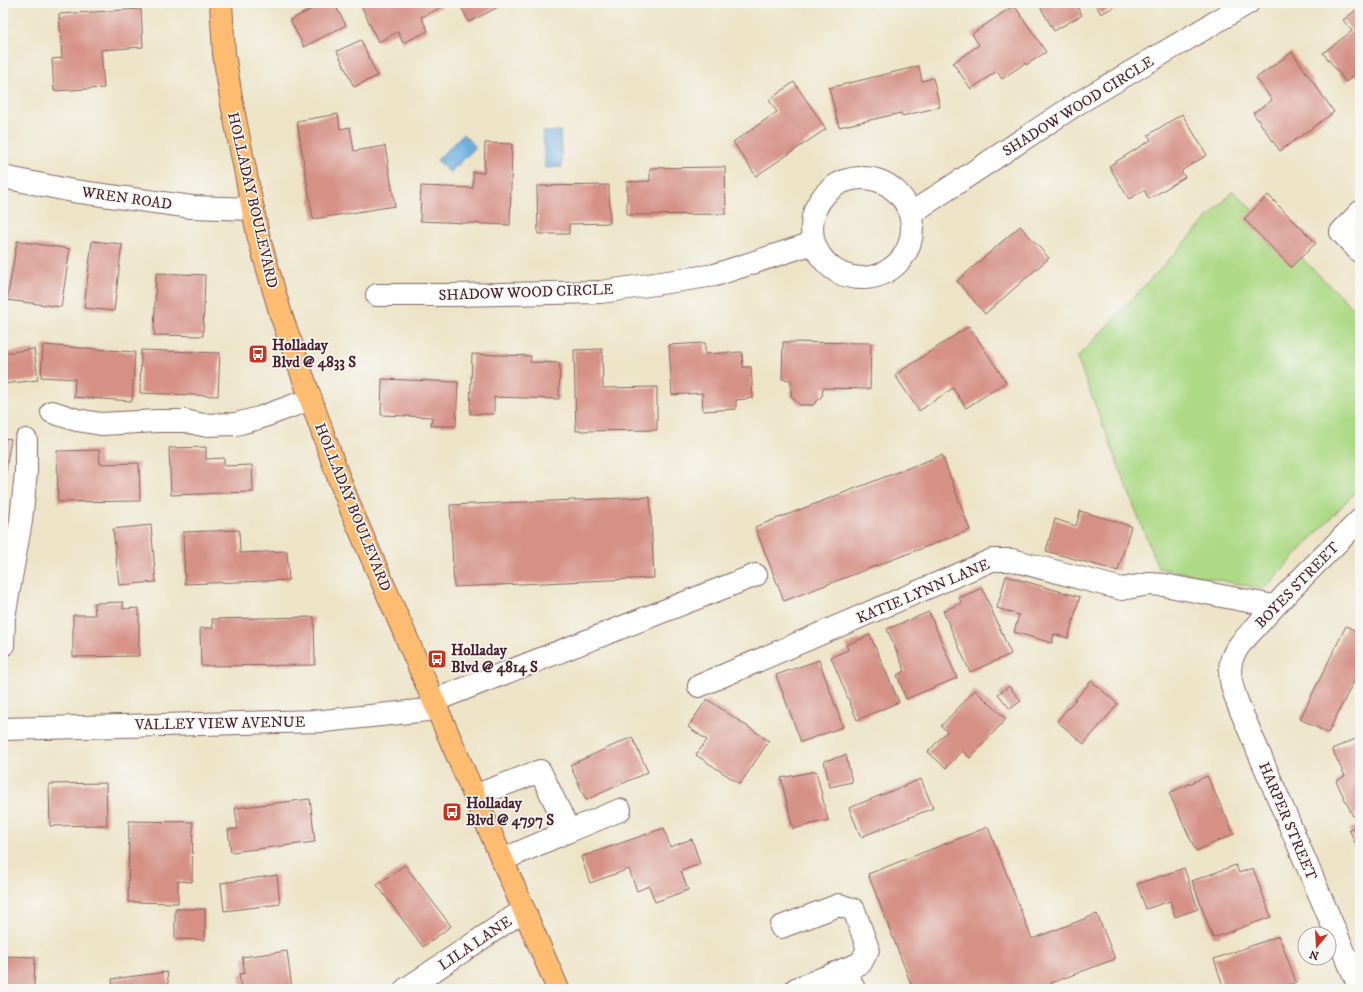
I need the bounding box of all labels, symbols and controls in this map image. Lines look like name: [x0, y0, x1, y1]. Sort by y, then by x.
street label: SHADOW WOOD CIRCLE: [999, 52, 1158, 161]
street label: HOLLADAY BOULEVARD: [223, 110, 282, 290]
street label: WREN ROAD: [80, 183, 173, 214]
street label: SHADOW WOOD CIRCLE: [438, 280, 614, 305]
place label: Holladay Blvd @ 4833 S: [272, 336, 356, 372]
bus stop icon: Holladay Blvd @ 4833 S: [247, 343, 269, 365]
street label: HOLLADAY BOULEVARD: [310, 420, 395, 594]
street label: BOYES STREET: [1251, 538, 1344, 633]
street label: KATIE LYNN LANE: [854, 555, 993, 628]
place label: Holladay Blvd @ 4814 S: [451, 641, 538, 677]
bus stop icon: Holladay Blvd @ 4814 S: [426, 648, 448, 670]
street label: VALLEY VIEW AVENUE: [134, 713, 306, 735]
street label: HARPER STREET: [1254, 759, 1321, 884]
place label: Holladay Blvd @ 4797 S: [466, 794, 554, 830]
bus stop icon: Holladay Blvd @ 4797 S: [441, 801, 463, 823]
street label: LILA LANE: [435, 912, 516, 975]
north arrow: [1297, 926, 1337, 966]
text: N: [1308, 947, 1321, 963]

